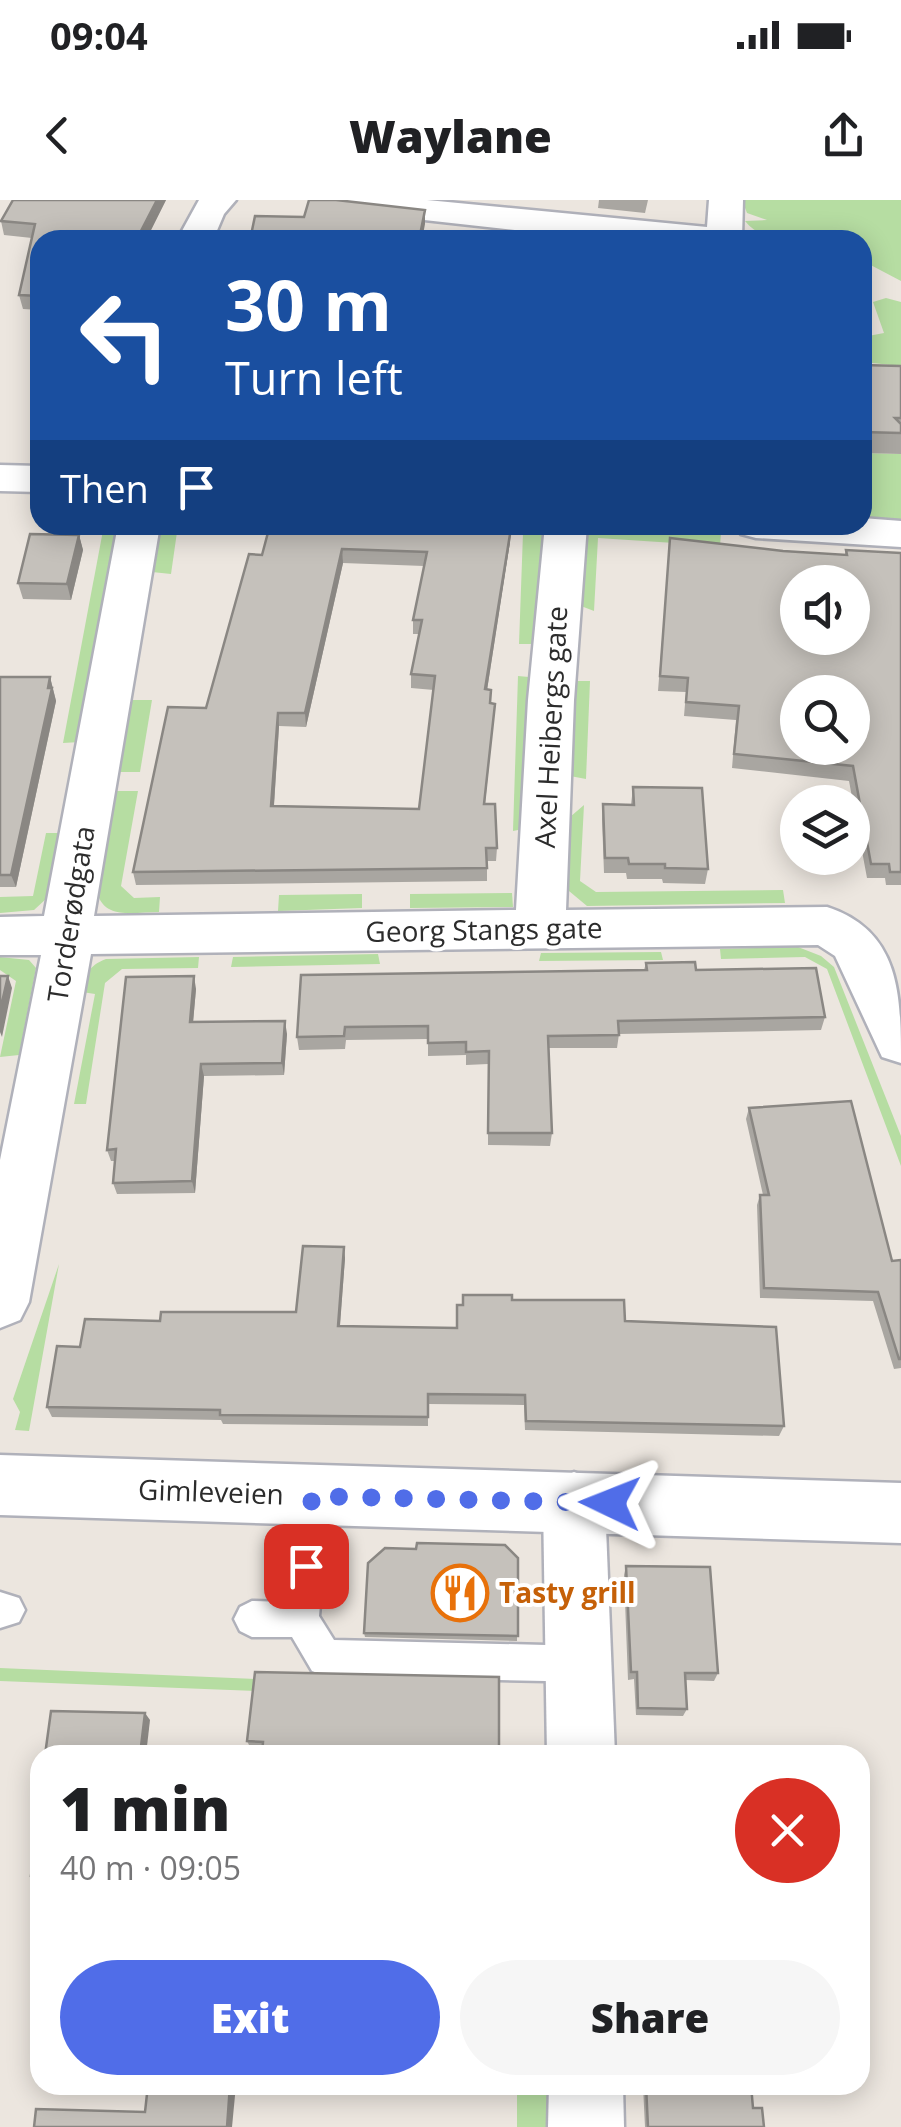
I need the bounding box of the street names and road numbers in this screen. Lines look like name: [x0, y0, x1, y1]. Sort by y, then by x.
street label: Axel Heibergs gate: [525, 605, 575, 849]
street label: Torderødgata: [37, 823, 103, 1005]
street label: Georg Stangs gate: [365, 908, 603, 950]
street label: Gimleveien: [138, 1469, 285, 1513]

